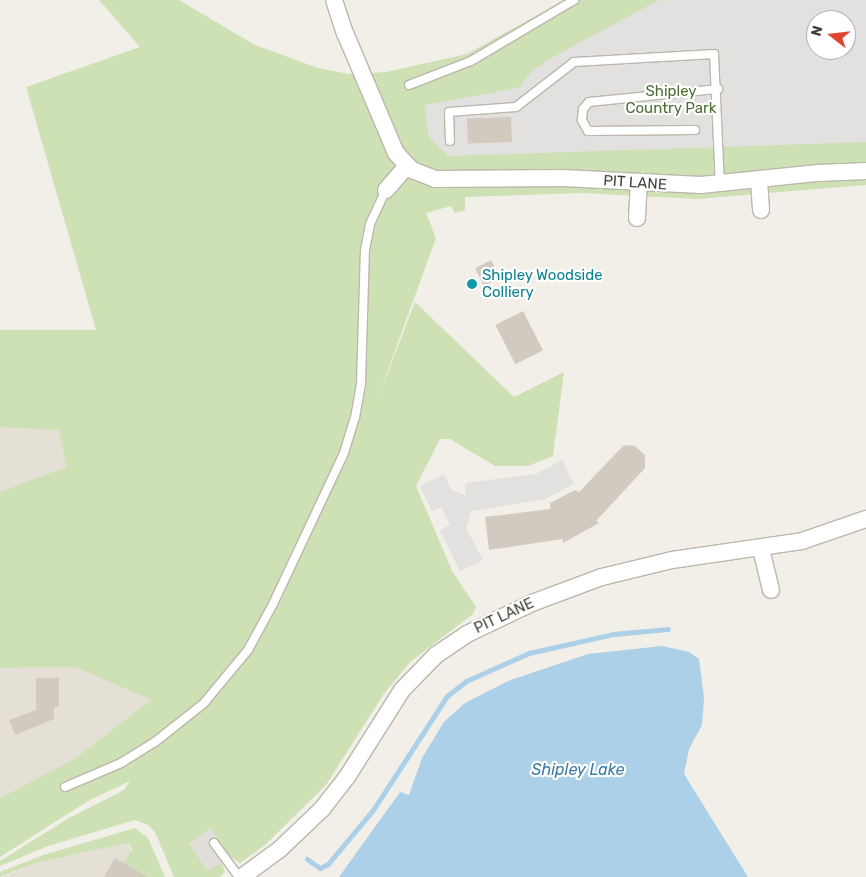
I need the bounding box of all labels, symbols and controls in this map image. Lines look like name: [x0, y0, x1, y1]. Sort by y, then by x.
north arrow: [806, 10, 856, 60]
text: N: [807, 24, 827, 38]
park label: Shipley Country Park: [625, 82, 717, 117]
street label: PIT LANE: [602, 172, 668, 194]
place label: Shipley Woodside Colliery: [482, 266, 603, 301]
marker: Shipley Woodside Colliery: [466, 278, 478, 290]
street label: PIT LANE: [471, 594, 537, 638]
water label: Shipley Lake: [531, 760, 625, 780]

